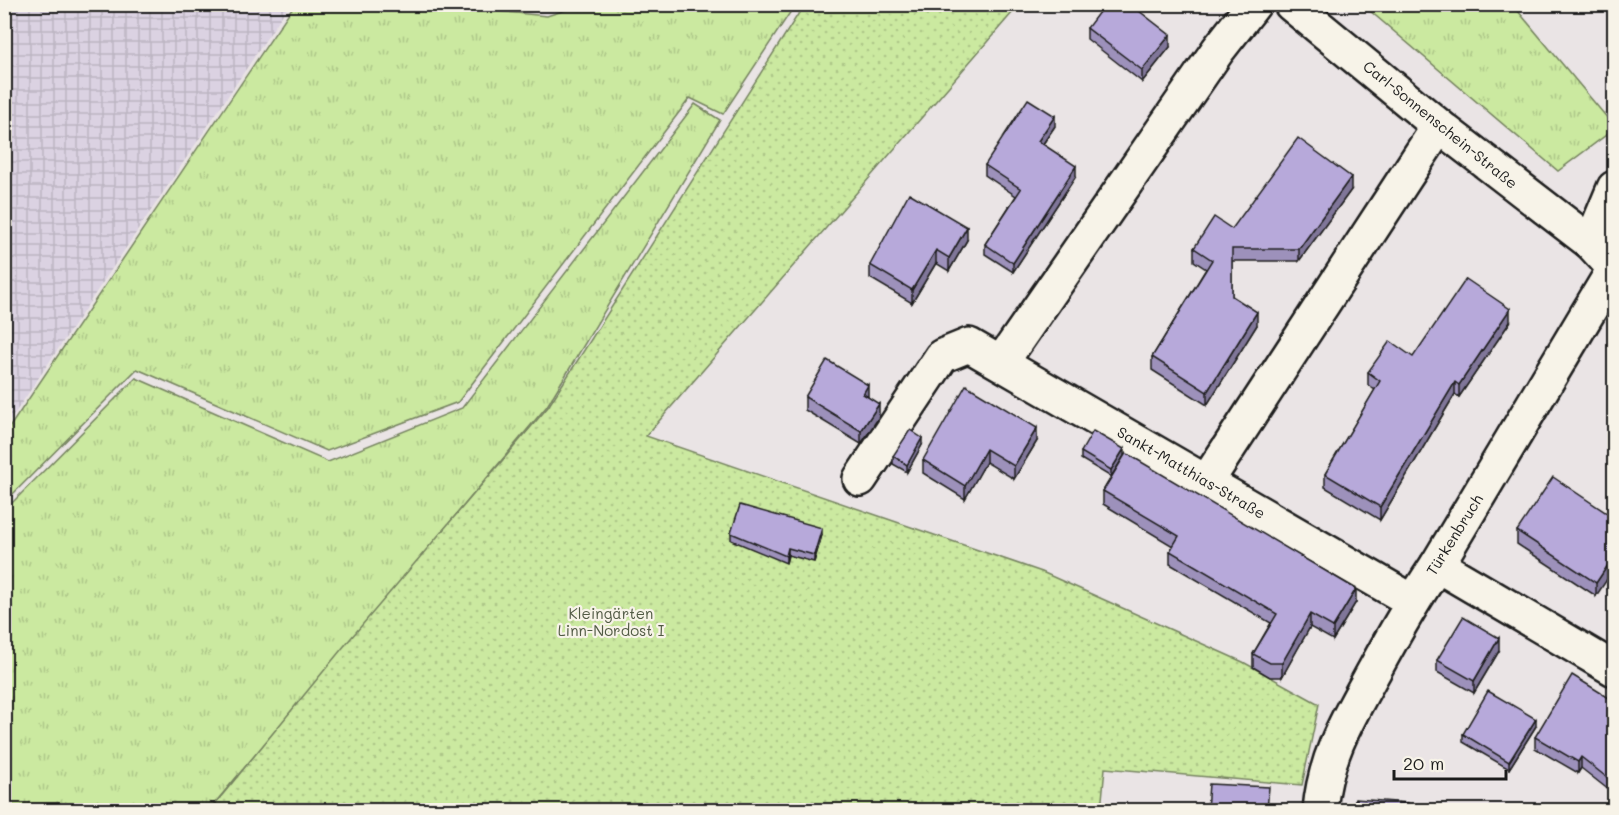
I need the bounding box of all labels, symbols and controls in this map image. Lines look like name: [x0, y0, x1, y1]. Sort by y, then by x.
street label: Carl-Sonnenschein-Straße: [1359, 56, 1522, 193]
street label: Sankt-Matthias-Straße: [1114, 421, 1269, 523]
street label: Türkenbruch: [1421, 490, 1487, 579]
park label: Kleingärten Linn-Nordost I: [558, 603, 665, 640]
scale bar: [1394, 743, 1506, 781]
text: 20 m: [1403, 751, 1444, 775]

